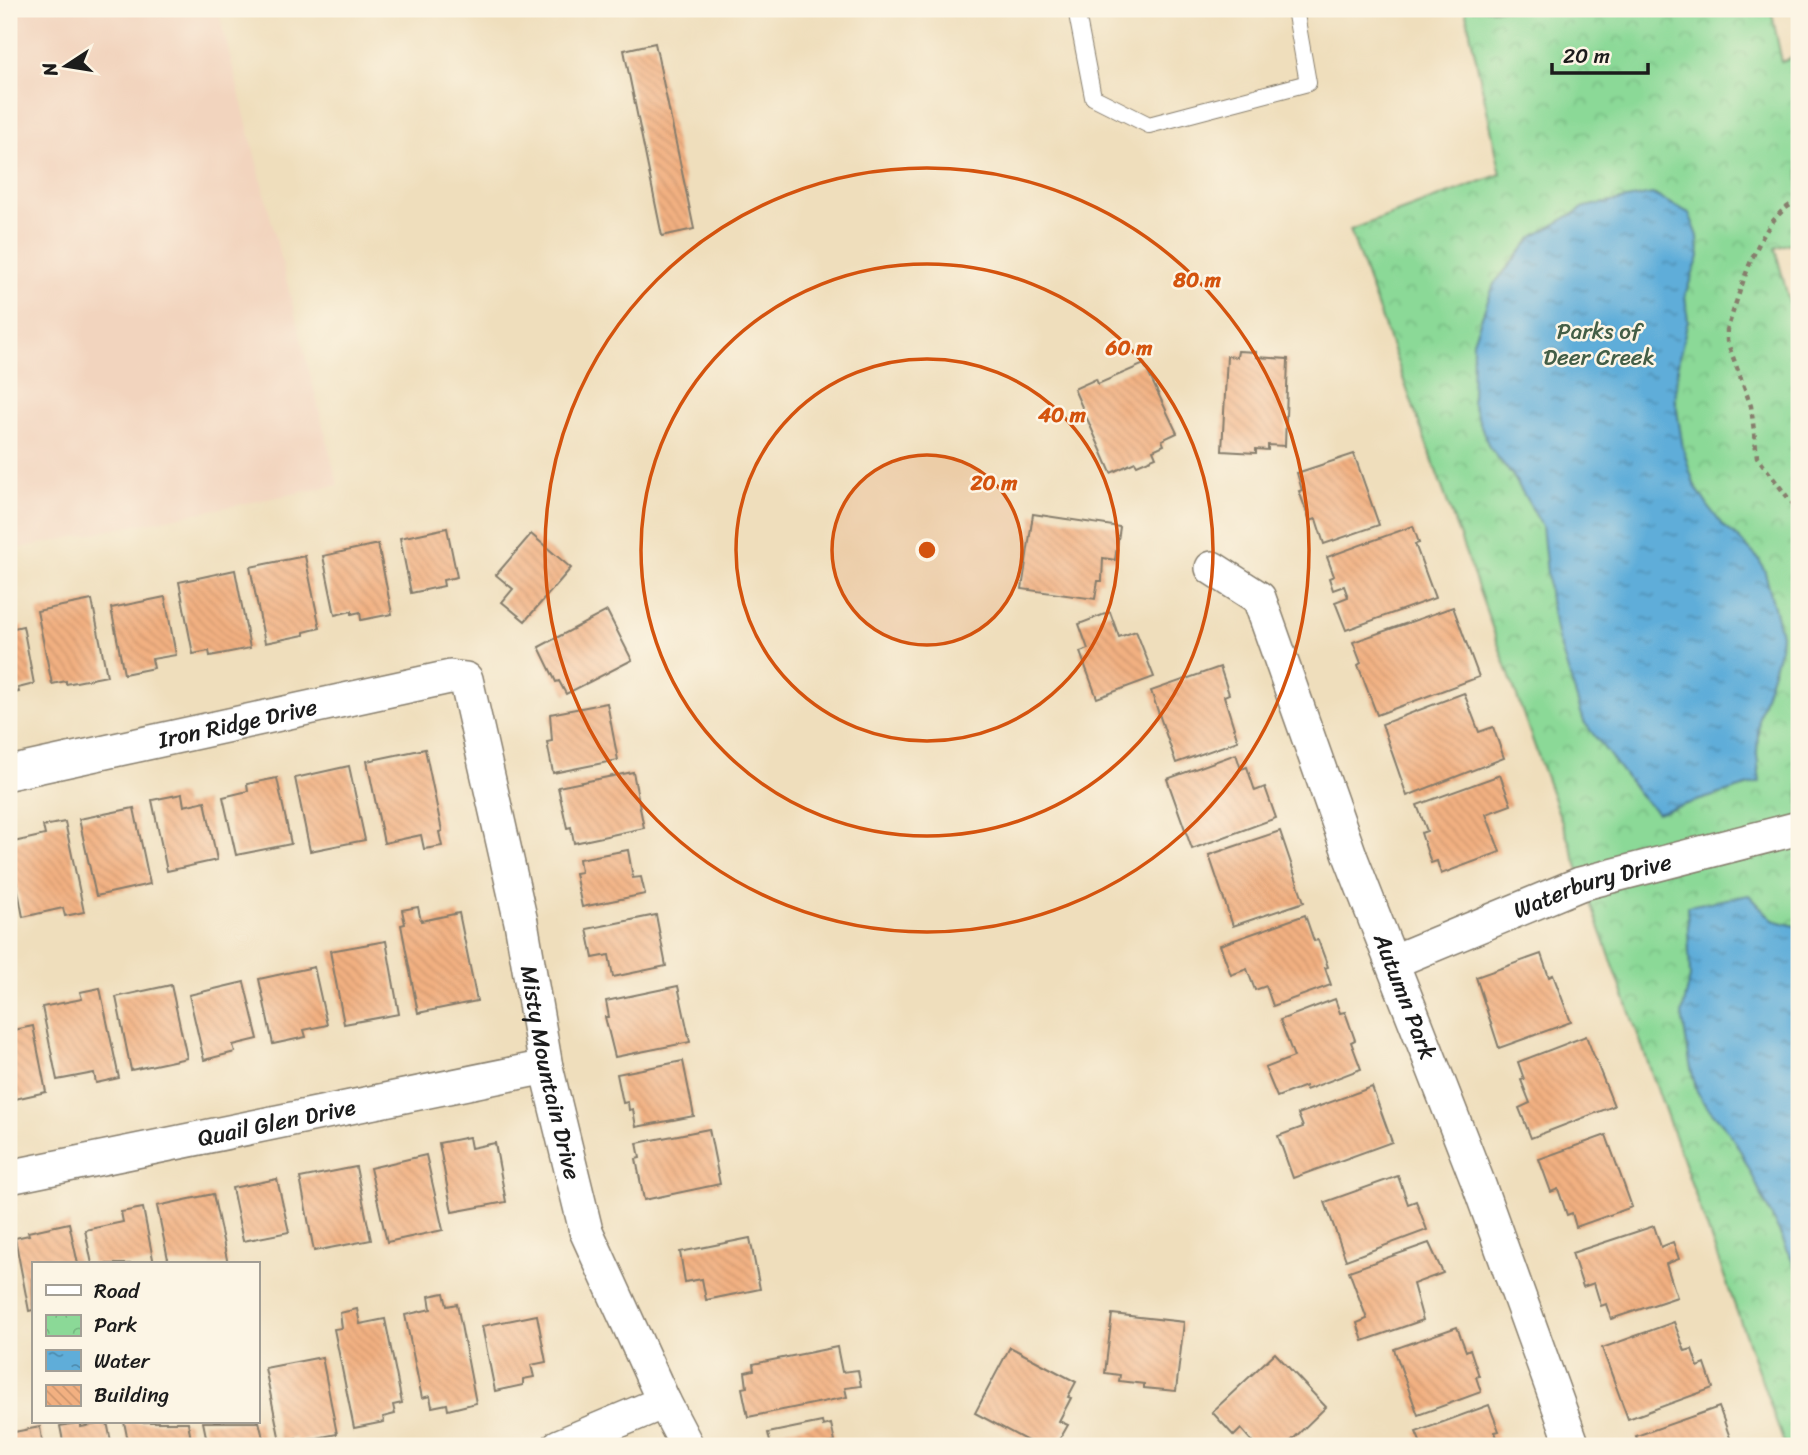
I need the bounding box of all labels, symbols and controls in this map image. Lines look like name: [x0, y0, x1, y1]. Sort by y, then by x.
north arrow: [32, 32, 102, 102]
scale bar: [1552, 32, 1649, 76]
text: 20 m: [1563, 37, 1610, 75]
text: N: [32, 59, 68, 80]
text: 80 m: [1172, 261, 1222, 299]
park label: Parks of Deer Creek: [1543, 311, 1655, 378]
text: 60 m: [1105, 329, 1153, 367]
text: 40 m: [1037, 396, 1087, 434]
text: 20 m: [970, 464, 1018, 502]
centre of rings: [915, 538, 939, 562]
street label: Iron Ridge Drive: [153, 686, 321, 761]
street label: Waterbury Drive: [1507, 841, 1676, 931]
street label: Autumn Park: [1361, 926, 1448, 1066]
street label: Misty Mountain Drive: [508, 962, 593, 1184]
street label: Quail Glen Drive: [194, 1087, 359, 1159]
legend: [32, 1262, 259, 1424]
text: Road: [94, 1272, 141, 1310]
text: Park: [94, 1306, 137, 1344]
text: Water: [94, 1342, 151, 1380]
text: Building: [94, 1376, 170, 1414]

